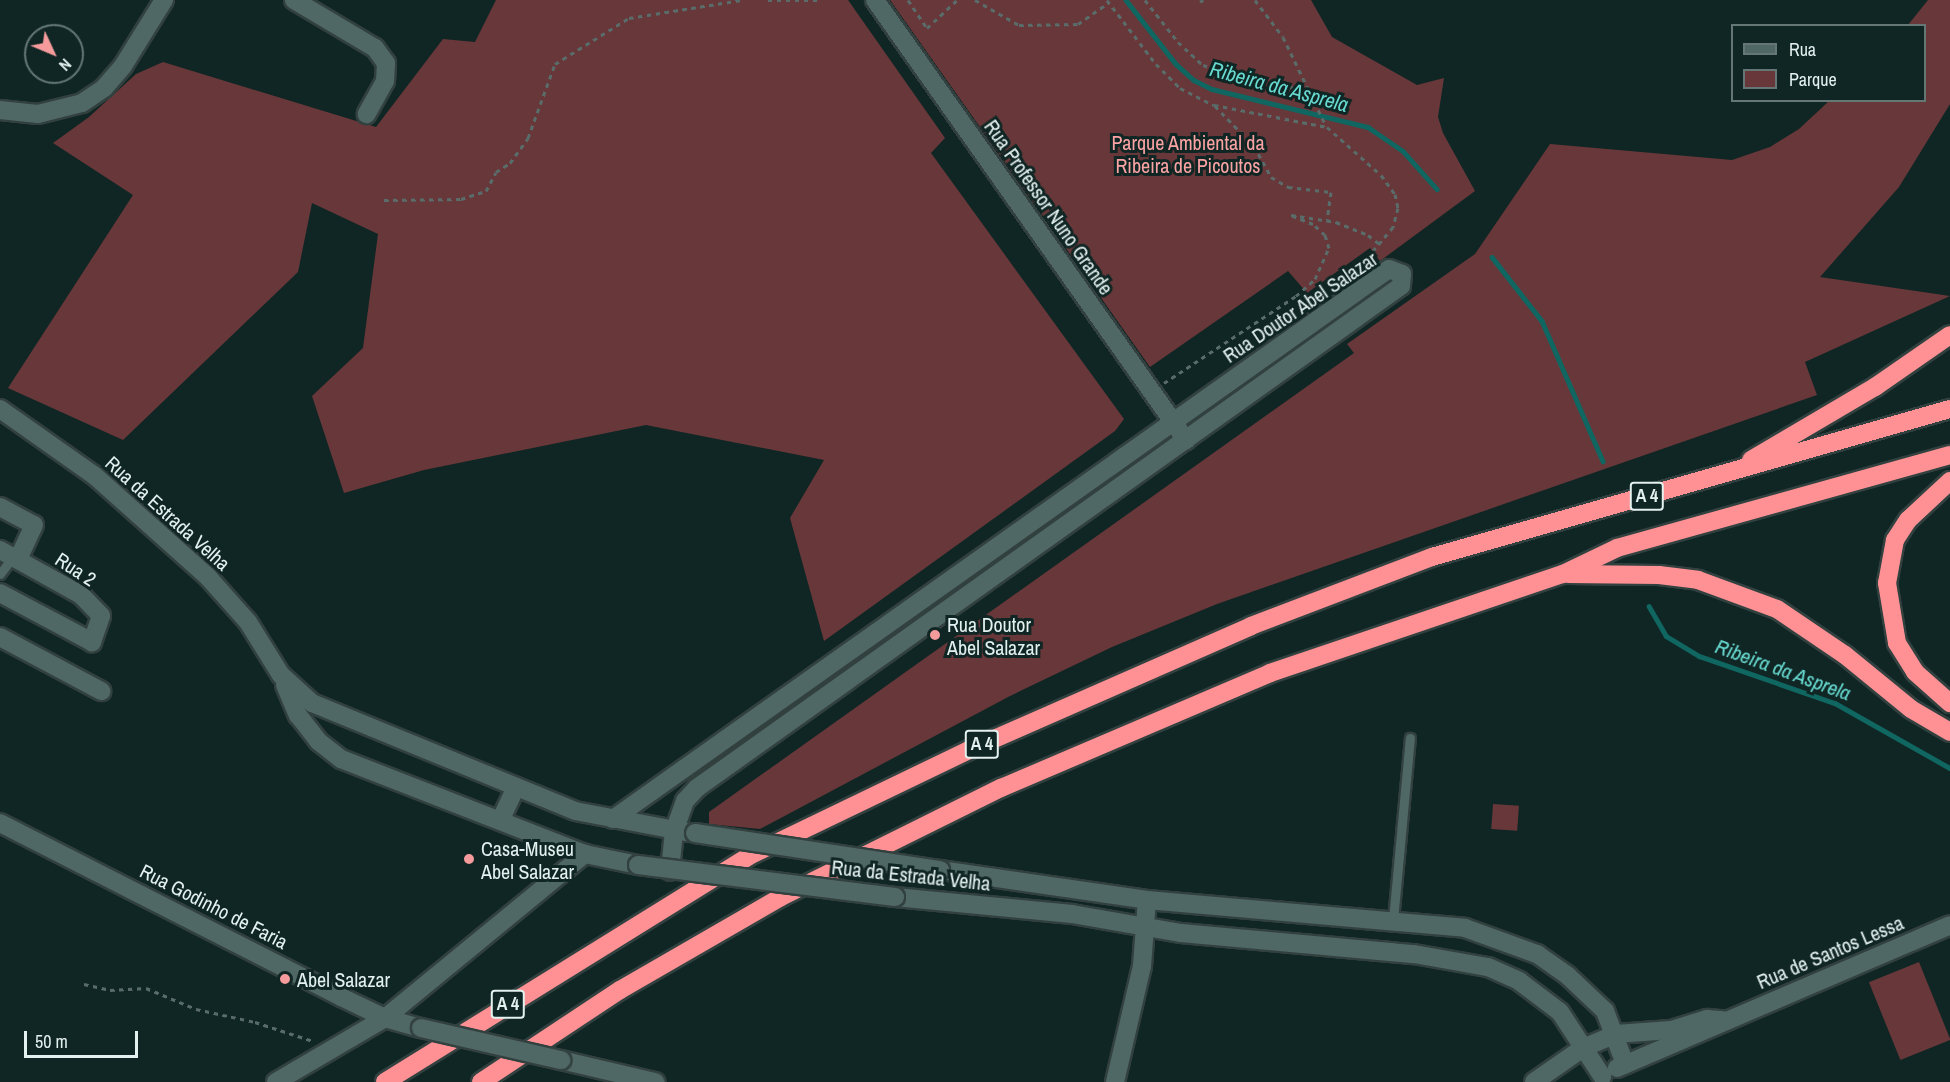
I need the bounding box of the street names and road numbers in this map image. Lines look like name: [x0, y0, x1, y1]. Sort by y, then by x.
street label: Rua Professor Nuno Grande: [980, 115, 1118, 299]
street label: Rua Doutor Abel Salazar: [1218, 246, 1382, 368]
street label: Rua da Estrada Velha: [101, 451, 235, 575]
road number: A 4: [1629, 481, 1665, 511]
street label: Rua 2: [51, 547, 101, 591]
road number: A 4: [964, 729, 1000, 759]
street label: Rua da Estrada Velha: [830, 855, 992, 895]
street label: Rua Godinho de Faria: [136, 858, 292, 954]
street label: Rua de Santos Lessa: [1753, 910, 1907, 994]
road number: A 4: [490, 989, 526, 1019]

